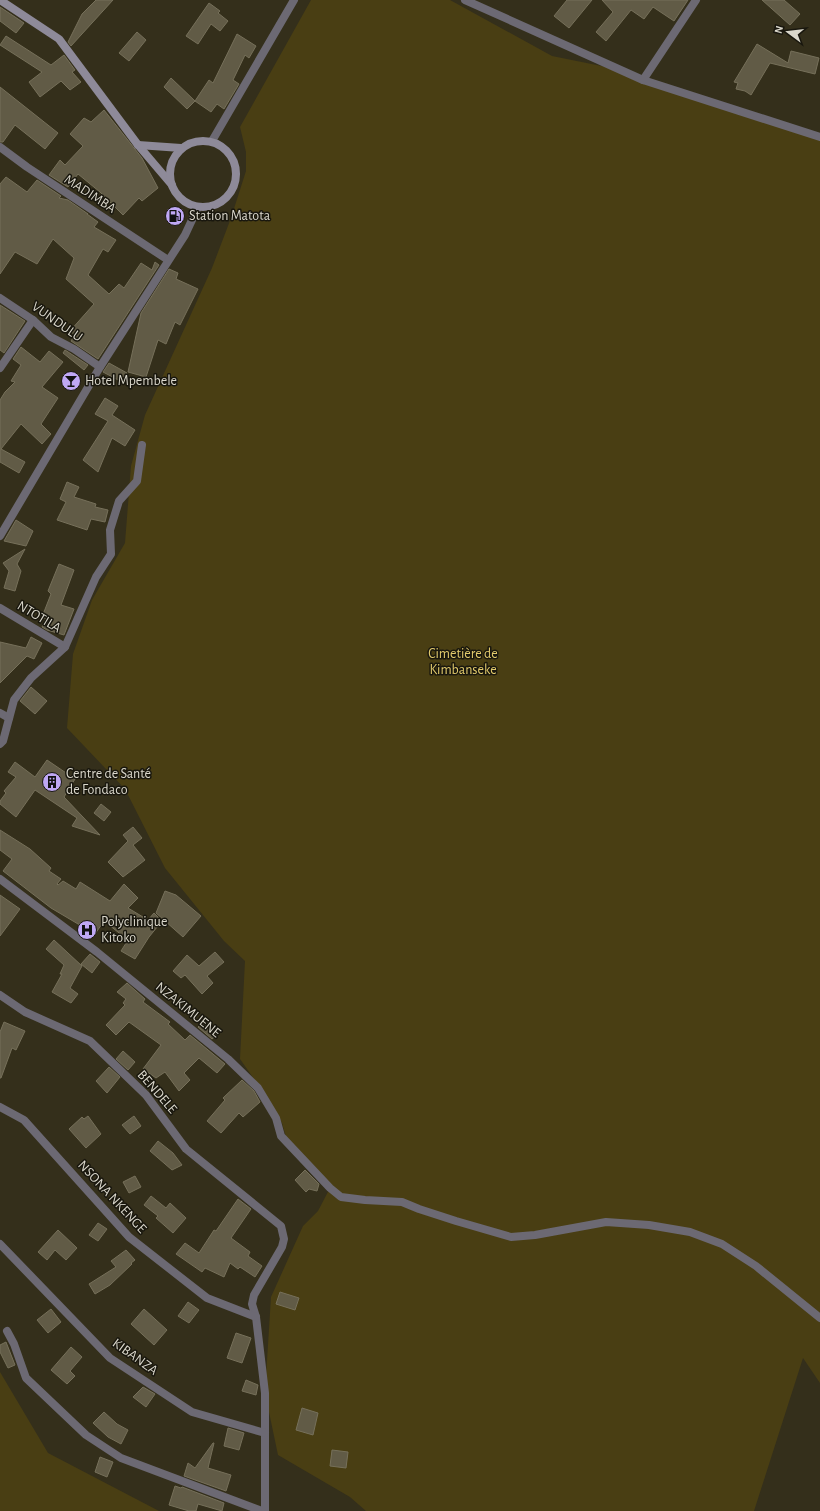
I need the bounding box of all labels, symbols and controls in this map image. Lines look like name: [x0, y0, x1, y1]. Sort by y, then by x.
north arrow: [768, 12, 808, 52]
text: N: [773, 24, 785, 35]
street label: MADIMBA: [62, 172, 118, 216]
fuel station icon: Station Matota: [164, 205, 186, 227]
place label: Station Matota: [189, 209, 271, 223]
street label: VUNDULU: [29, 299, 85, 345]
bar icon: Hotel Mpembele: [60, 370, 82, 392]
place label: Hotel Mpembele: [85, 374, 177, 388]
street label: NTOTILA: [15, 599, 63, 635]
park label: Cimetière de Kimbanseke: [428, 647, 498, 677]
place label: Centre de Santé de Fondaco: [66, 767, 151, 797]
building icon: Centre de Santé de Fondaco: [41, 771, 63, 793]
place label: Polyclinique Kitoko: [101, 915, 167, 945]
hospital icon: Polyclinique Kitoko: [76, 919, 98, 941]
street label: NZAKIMUENE: [153, 980, 223, 1041]
street label: BENDELE: [135, 1068, 180, 1116]
street label: NSONA NKENGE: [75, 1158, 149, 1236]
street label: KIBANZA: [110, 1336, 160, 1378]

